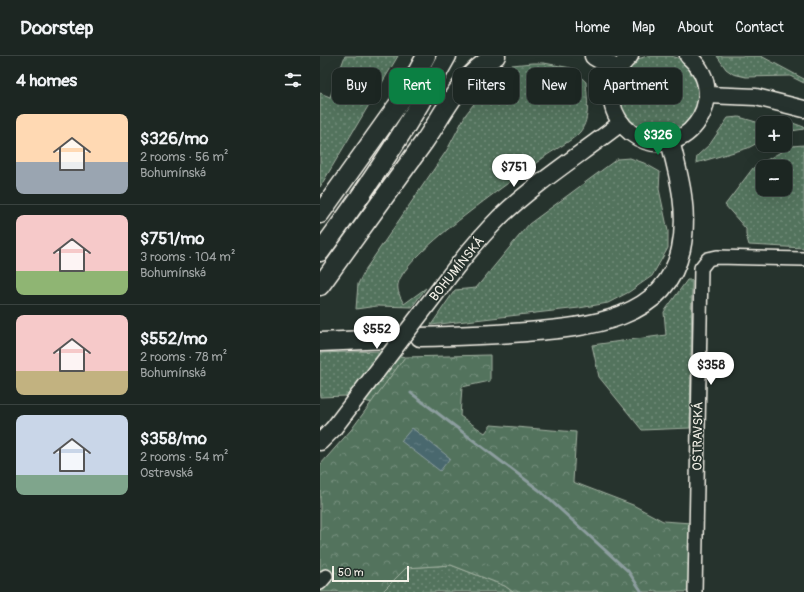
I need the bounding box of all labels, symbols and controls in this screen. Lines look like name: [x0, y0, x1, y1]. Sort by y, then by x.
text: Doorstep: [20, 16, 94, 40]
text: Home: [575, 19, 610, 36]
text: Map: [632, 19, 655, 36]
text: About: [677, 19, 713, 36]
text: Contact: [735, 19, 784, 36]
chip: Buy: [332, 68, 381, 104]
chip: Rent: [389, 68, 445, 104]
chip: Filters: [453, 68, 519, 104]
chip: New: [527, 68, 581, 104]
chip: Apartment: [589, 68, 682, 104]
icon: filters: [282, 69, 304, 91]
text: 4 homes: [16, 70, 77, 91]
map controls: [756, 116, 792, 196]
button: +: [756, 116, 792, 152]
pin: $326: [634, 122, 682, 156]
text: $326: [643, 127, 673, 143]
text: $326/mo: [140, 128, 208, 149]
icon: home: [48, 130, 96, 178]
text: 2 rooms · 56 m²: [140, 149, 228, 165]
pin: $751: [490, 154, 538, 188]
text: $751: [501, 159, 527, 175]
button: −: [756, 160, 792, 196]
text: Bohumínská: [140, 165, 206, 181]
text: $751/mo: [140, 228, 204, 249]
icon: home: [48, 231, 96, 279]
street label: BOHUMÍNSKÁ: [426, 233, 488, 305]
text: 3 rooms · 104 m²: [140, 249, 235, 265]
text: Bohumínská: [140, 265, 206, 281]
pin: $552: [353, 316, 401, 350]
text: $552: [363, 321, 391, 337]
text: $552/mo: [140, 328, 207, 349]
icon: home: [48, 331, 96, 379]
text: 2 rooms · 78 m²: [140, 349, 227, 365]
pin: $358: [687, 352, 735, 386]
text: $358: [697, 357, 725, 373]
text: Bohumínská: [140, 365, 206, 381]
street label: OSTRAVSKÁ: [689, 401, 707, 471]
text: $358/mo: [140, 428, 207, 449]
icon: home: [48, 431, 96, 479]
text: 2 rooms · 54 m²: [140, 449, 228, 465]
text: Ostravská: [140, 465, 193, 481]
scale bar: [332, 564, 409, 583]
text: 50 m: [338, 566, 364, 579]

